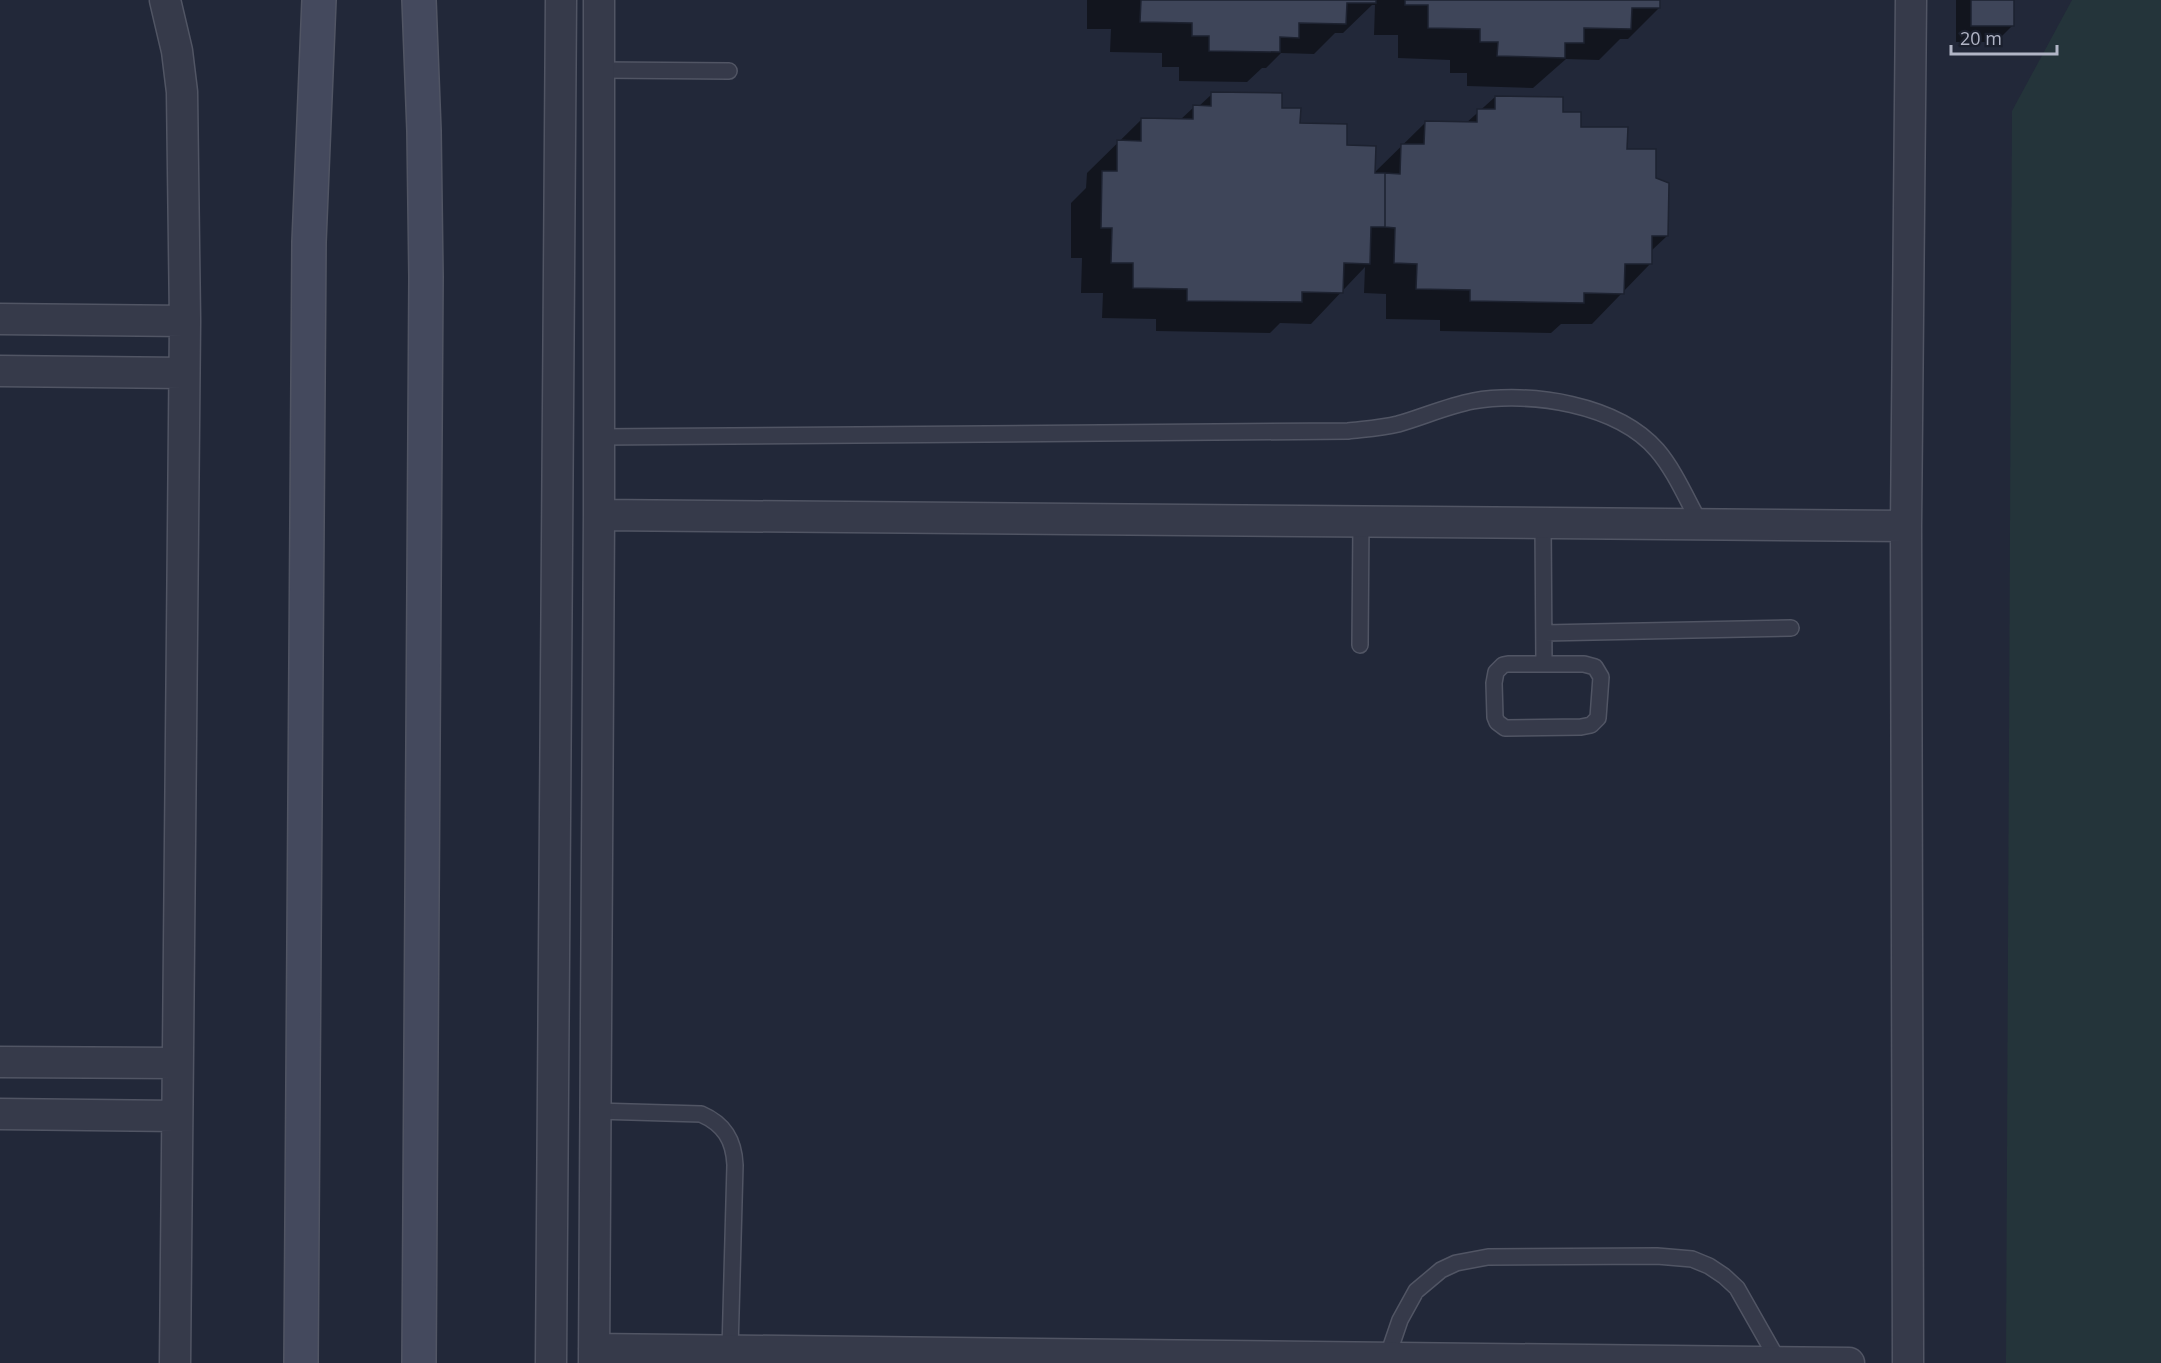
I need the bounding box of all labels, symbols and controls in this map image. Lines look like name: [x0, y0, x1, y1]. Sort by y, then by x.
scale bar: [1951, 18, 2058, 56]
text: 20 m: [1960, 26, 2002, 50]

